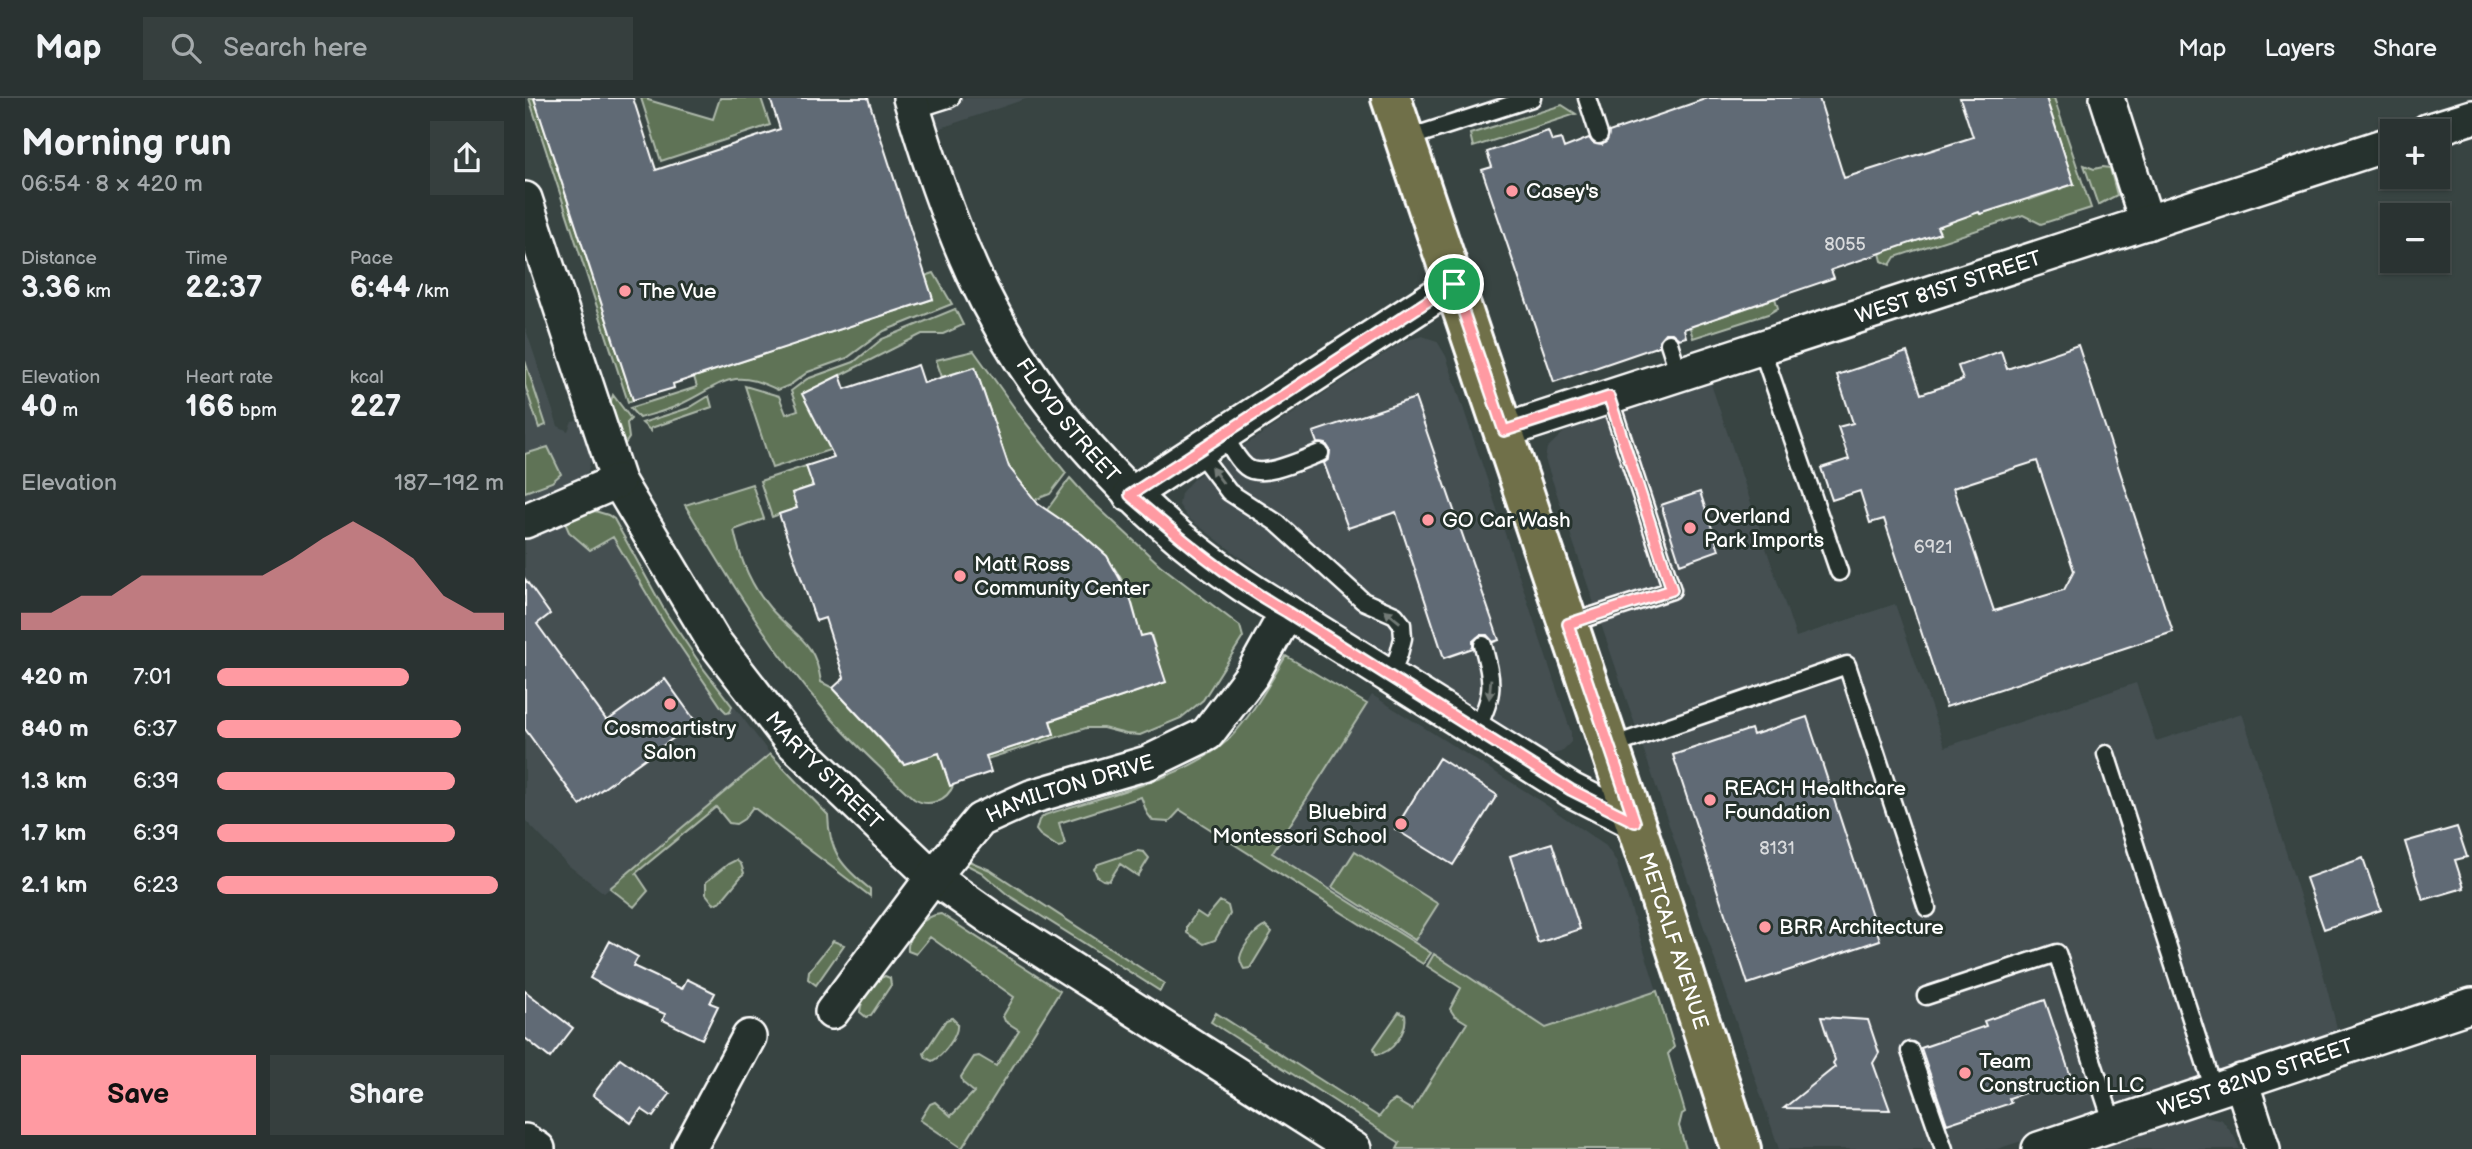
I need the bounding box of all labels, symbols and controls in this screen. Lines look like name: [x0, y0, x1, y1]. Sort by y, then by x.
search box: [143, 17, 633, 80]
text: Map: [35, 28, 101, 68]
icon: search: [167, 29, 205, 67]
text: Search here: [223, 33, 367, 64]
text: Map: [2178, 34, 2226, 63]
text: Layers: [2264, 34, 2335, 63]
text: Share: [2373, 34, 2437, 63]
map controls: [2380, 119, 2450, 273]
button: +: [2380, 119, 2450, 189]
text: Morning run: [21, 121, 232, 166]
button: share: [430, 121, 504, 195]
text: 06:54 · 8 × 420 m: [21, 170, 203, 198]
place label: Casey's: [1526, 179, 1599, 204]
marker: Casey's: [1504, 183, 1520, 199]
button: −: [2380, 203, 2450, 273]
house number: 8055: [1824, 234, 1866, 255]
street label: WEST 81ST STREET: [1852, 245, 2045, 329]
text: Distance: [21, 247, 97, 270]
text: Time: [185, 247, 227, 270]
text: Pace: [350, 247, 393, 270]
pin: [1424, 254, 1484, 314]
icon: arrive: [1435, 265, 1473, 303]
text: 3.36: [21, 270, 81, 306]
text: 22:37: [185, 270, 263, 306]
text: 6:44: [350, 270, 410, 306]
place label: The Vue: [639, 279, 716, 304]
text: km: [81, 280, 111, 303]
text: /km: [410, 280, 449, 303]
marker: The Vue: [617, 283, 633, 299]
street label: FLOYD STREET: [1010, 354, 1125, 488]
text: Elevation: [21, 366, 100, 389]
text: Heart rate: [185, 366, 273, 389]
text: kcal: [350, 366, 384, 389]
text: 40: [21, 389, 57, 425]
text: 166: [185, 389, 234, 425]
text: 227: [350, 389, 401, 425]
text: m: [57, 399, 78, 422]
text: bpm: [234, 399, 277, 422]
one-way arrow: [1210, 466, 1224, 484]
text: Elevation: [21, 469, 117, 497]
text: 187–192 m: [394, 469, 504, 497]
place label: Overland Park Imports: [1704, 504, 1824, 553]
place label: GO Car Wash: [1442, 508, 1571, 533]
marker: GO Car Wash: [1420, 512, 1436, 528]
marker: Overland Park Imports: [1682, 520, 1698, 536]
house number: 6921: [1914, 537, 1952, 558]
place label: Matt Ross Community Center: [974, 552, 1150, 601]
marker: Matt Ross Community Center: [952, 568, 968, 584]
one-way arrow: [1383, 608, 1401, 623]
text: 420 m: [21, 663, 88, 691]
text: 7:01: [133, 663, 171, 691]
one-way arrow: [1484, 678, 1495, 700]
marker: Cosmoartistry Salon: [662, 696, 678, 712]
street label: MARTY STREET: [760, 707, 888, 835]
text: 840 m: [21, 715, 89, 743]
text: 6:37: [133, 715, 177, 743]
place label: Cosmoartistry Salon: [604, 716, 737, 765]
street label: HAMILTON DRIVE: [982, 750, 1157, 829]
text: 1.3 km: [21, 767, 87, 795]
text: 6:39: [133, 767, 179, 795]
place label: REACH Healthcare Foundation: [1724, 776, 1906, 825]
marker: REACH Healthcare Foundation: [1702, 792, 1718, 808]
place label: Bluebird Montessori School: [1212, 800, 1387, 849]
marker: Bluebird Montessori School: [1393, 816, 1409, 832]
text: 1.7 km: [21, 819, 86, 847]
text: 6:39: [133, 819, 179, 847]
house number: 8131: [1759, 838, 1795, 859]
street label: METCALF AVENUE: [1633, 849, 1714, 1032]
text: 2.1 km: [21, 871, 87, 899]
text: 6:23: [133, 871, 179, 899]
place label: BRR Architecture: [1779, 915, 1944, 940]
marker: BRR Architecture: [1757, 919, 1773, 935]
street label: WEST 82ND STREET: [2154, 1033, 2357, 1122]
place label: Team Construction LLC: [1979, 1049, 2144, 1098]
button: Save: [21, 1055, 256, 1135]
button: Share: [270, 1055, 504, 1135]
marker: Team Construction LLC: [1957, 1065, 1973, 1081]

